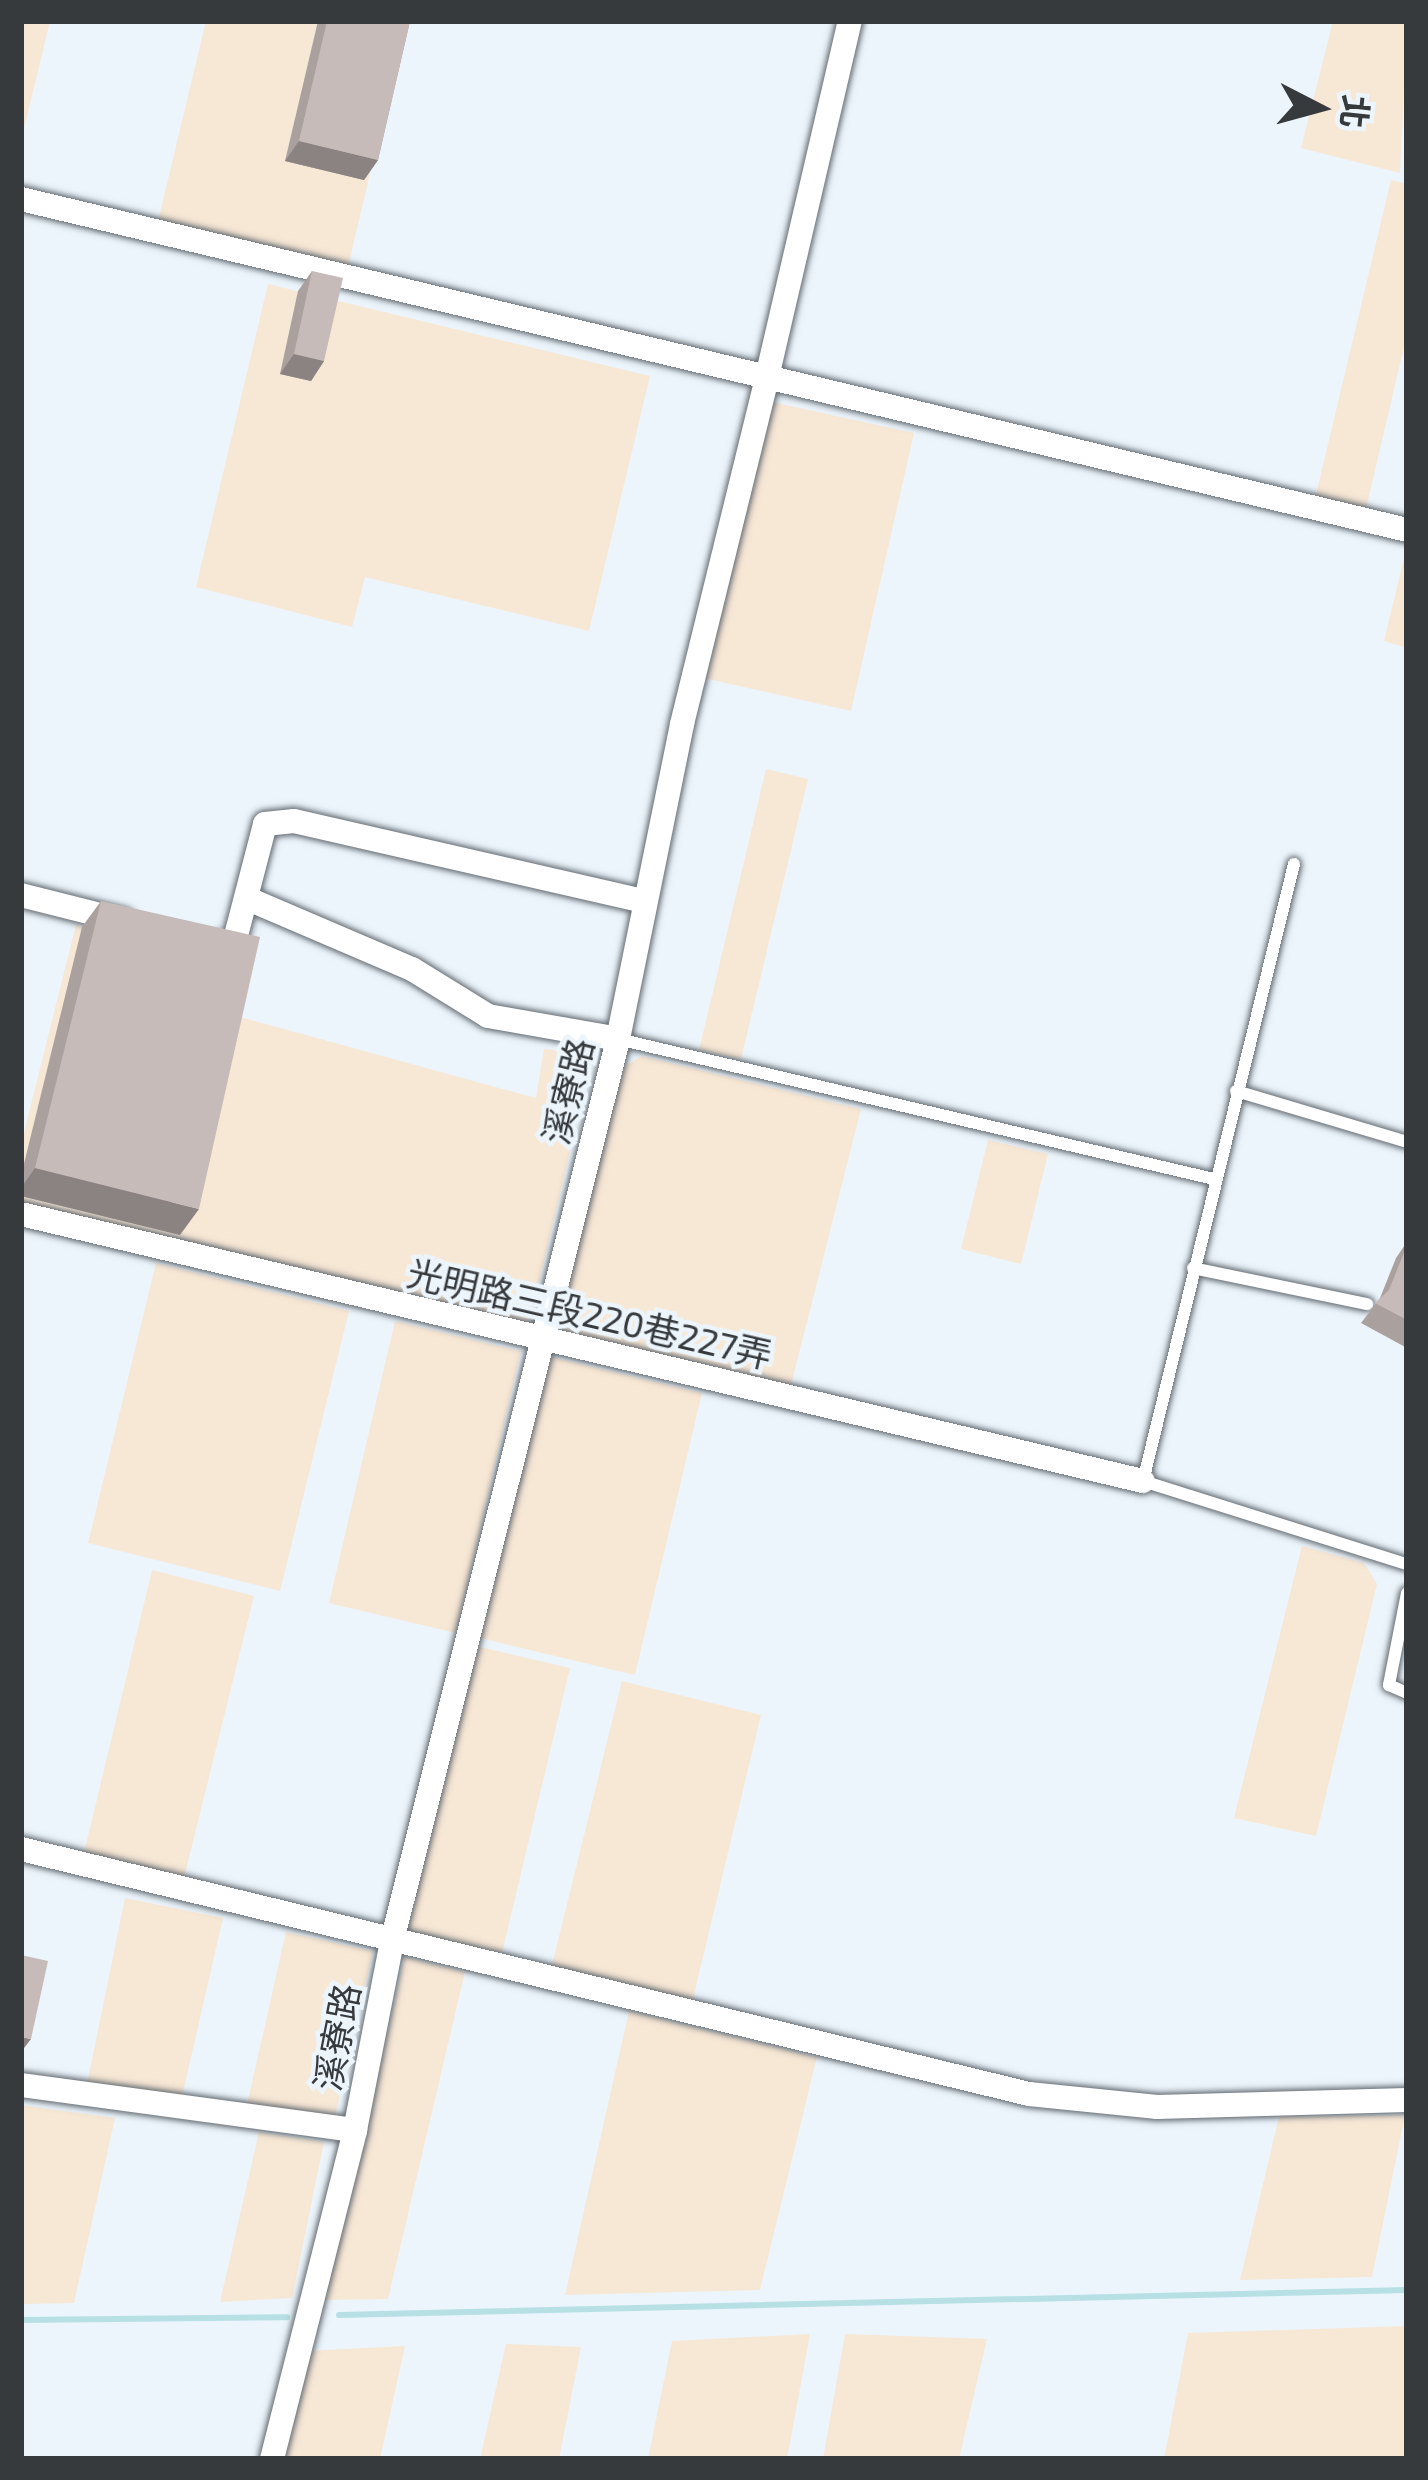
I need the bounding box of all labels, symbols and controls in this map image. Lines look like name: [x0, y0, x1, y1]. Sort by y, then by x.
north arrow: [1260, 48, 1380, 168]
text: 北: [1334, 93, 1377, 130]
street label: 溪寮路: [533, 1033, 601, 1149]
street label: 光明路三段220巷227弄: [403, 1250, 777, 1376]
street label: 溪寮路: [304, 1980, 368, 2094]

